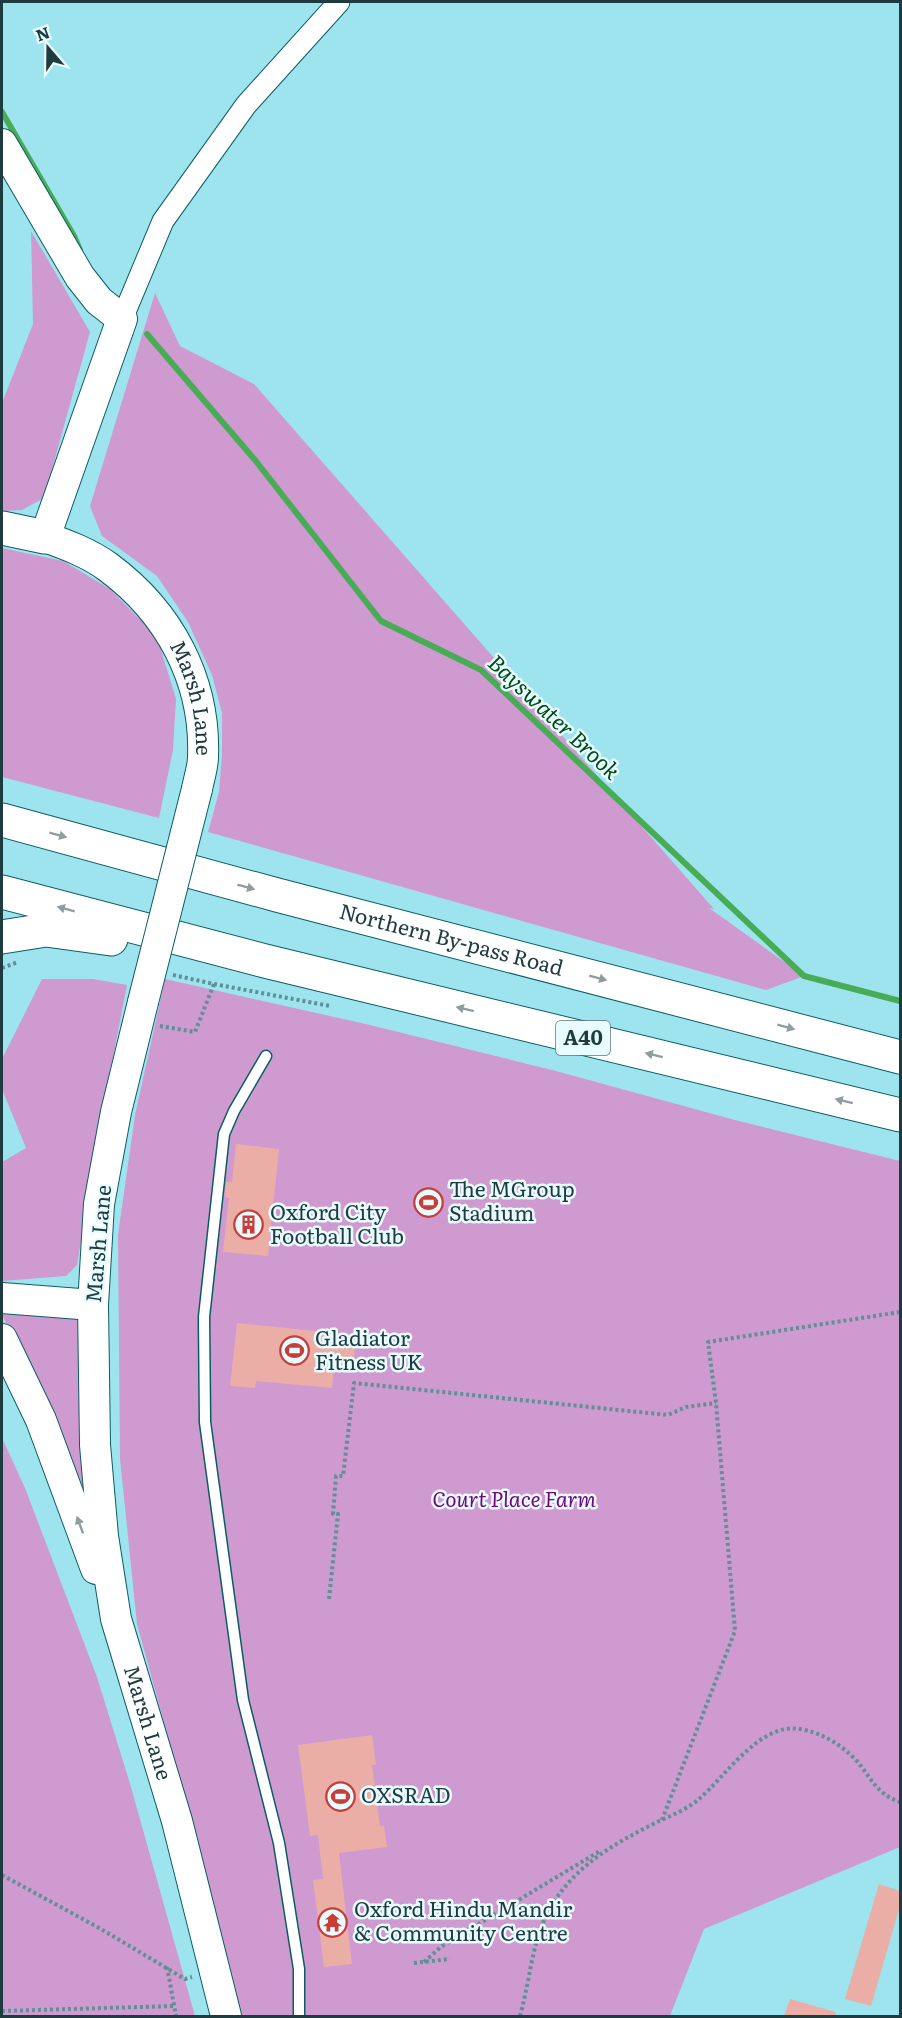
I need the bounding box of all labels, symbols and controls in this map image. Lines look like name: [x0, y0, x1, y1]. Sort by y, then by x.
north arrow: [18, 18, 78, 78]
text: N: [32, 19, 53, 47]
street label: Marsh Lane: [164, 634, 221, 756]
water label: Bayswater Brook: [482, 646, 629, 786]
one-way arrow: [49, 831, 67, 840]
one-way arrow: [237, 882, 255, 892]
street label: Northern By-pass Road: [336, 894, 567, 982]
one-way arrow: [57, 903, 75, 913]
one-way arrow: [589, 974, 607, 984]
one-way arrow: [455, 1004, 474, 1014]
road number: A40: [556, 1021, 610, 1055]
one-way arrow: [777, 1023, 796, 1033]
one-way arrow: [645, 1050, 663, 1060]
one-way arrow: [834, 1096, 853, 1106]
place label: The MGroup Stadium: [449, 1172, 575, 1227]
street label: Marsh Lane: [76, 1183, 117, 1304]
sports icon: The MGroup Stadium: [412, 1186, 444, 1218]
place label: Oxford City Football Club: [270, 1195, 404, 1250]
building icon: Oxford City Football Club: [233, 1209, 265, 1241]
place label: Gladiator Fitness UK: [315, 1321, 423, 1376]
sports icon: Gladiator Fitness UK: [278, 1335, 310, 1367]
park label: Court Place Farm: [432, 1482, 596, 1513]
one-way arrow: [74, 1516, 84, 1534]
street label: Marsh Lane: [118, 1661, 182, 1784]
place label: OXSRAD: [361, 1778, 451, 1809]
sports icon: OXSRAD: [324, 1780, 356, 1812]
place label: Oxford Hindu Mandir & Community Centre: [354, 1892, 572, 1947]
temple icon: Oxford Hindu Mandir & Community Centre: [317, 1906, 349, 1938]

